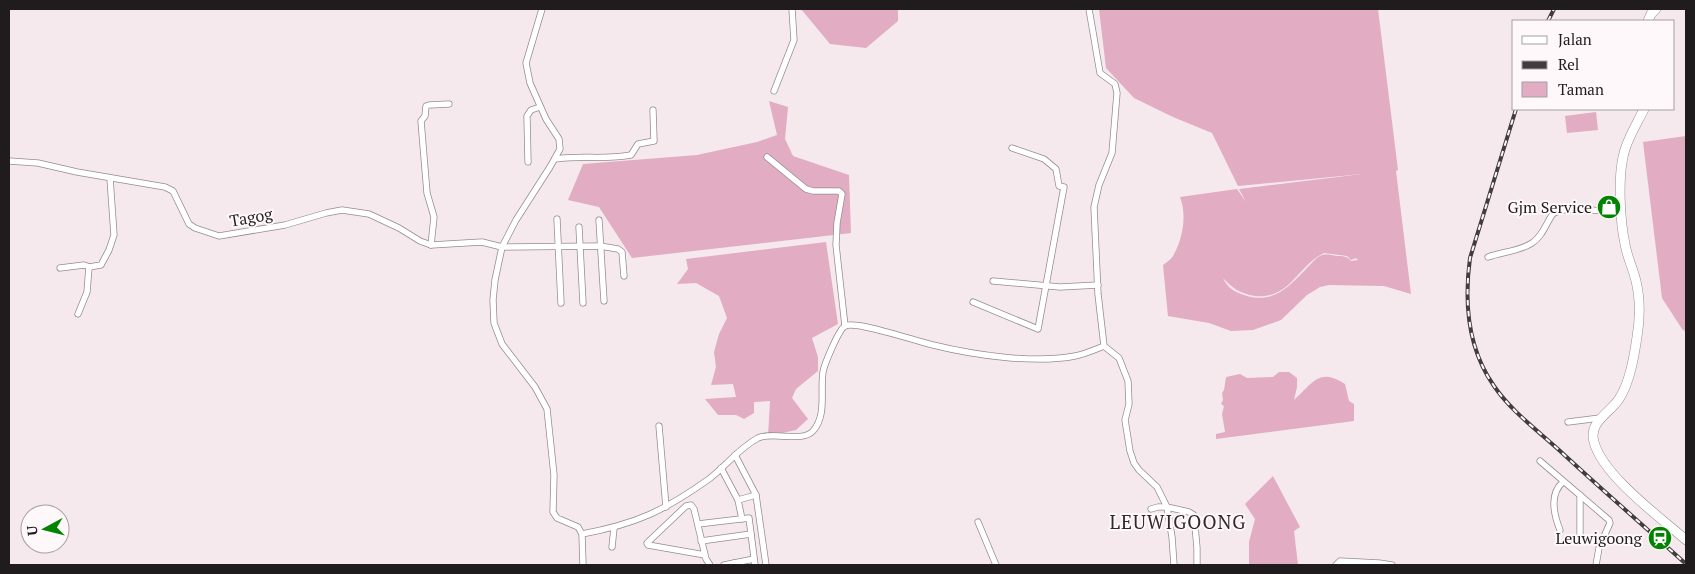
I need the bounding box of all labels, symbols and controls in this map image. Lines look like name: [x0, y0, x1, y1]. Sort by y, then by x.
legend: [1512, 20, 1675, 110]
text: Jalan: [1558, 29, 1592, 49]
text: Rel: [1558, 54, 1579, 74]
text: Taman: [1558, 79, 1604, 99]
shop icon: Gjm Service: [1596, 194, 1622, 220]
place label: Gjm Service: [1508, 196, 1592, 218]
street label: Tagog: [228, 202, 275, 232]
north arrow: [20, 504, 70, 554]
district label: LEUWIGOONG: [1110, 509, 1246, 534]
text: U: [22, 525, 42, 537]
station icon: Leuwigoong: [1647, 525, 1673, 551]
place label: Leuwigoong: [1555, 527, 1643, 549]

